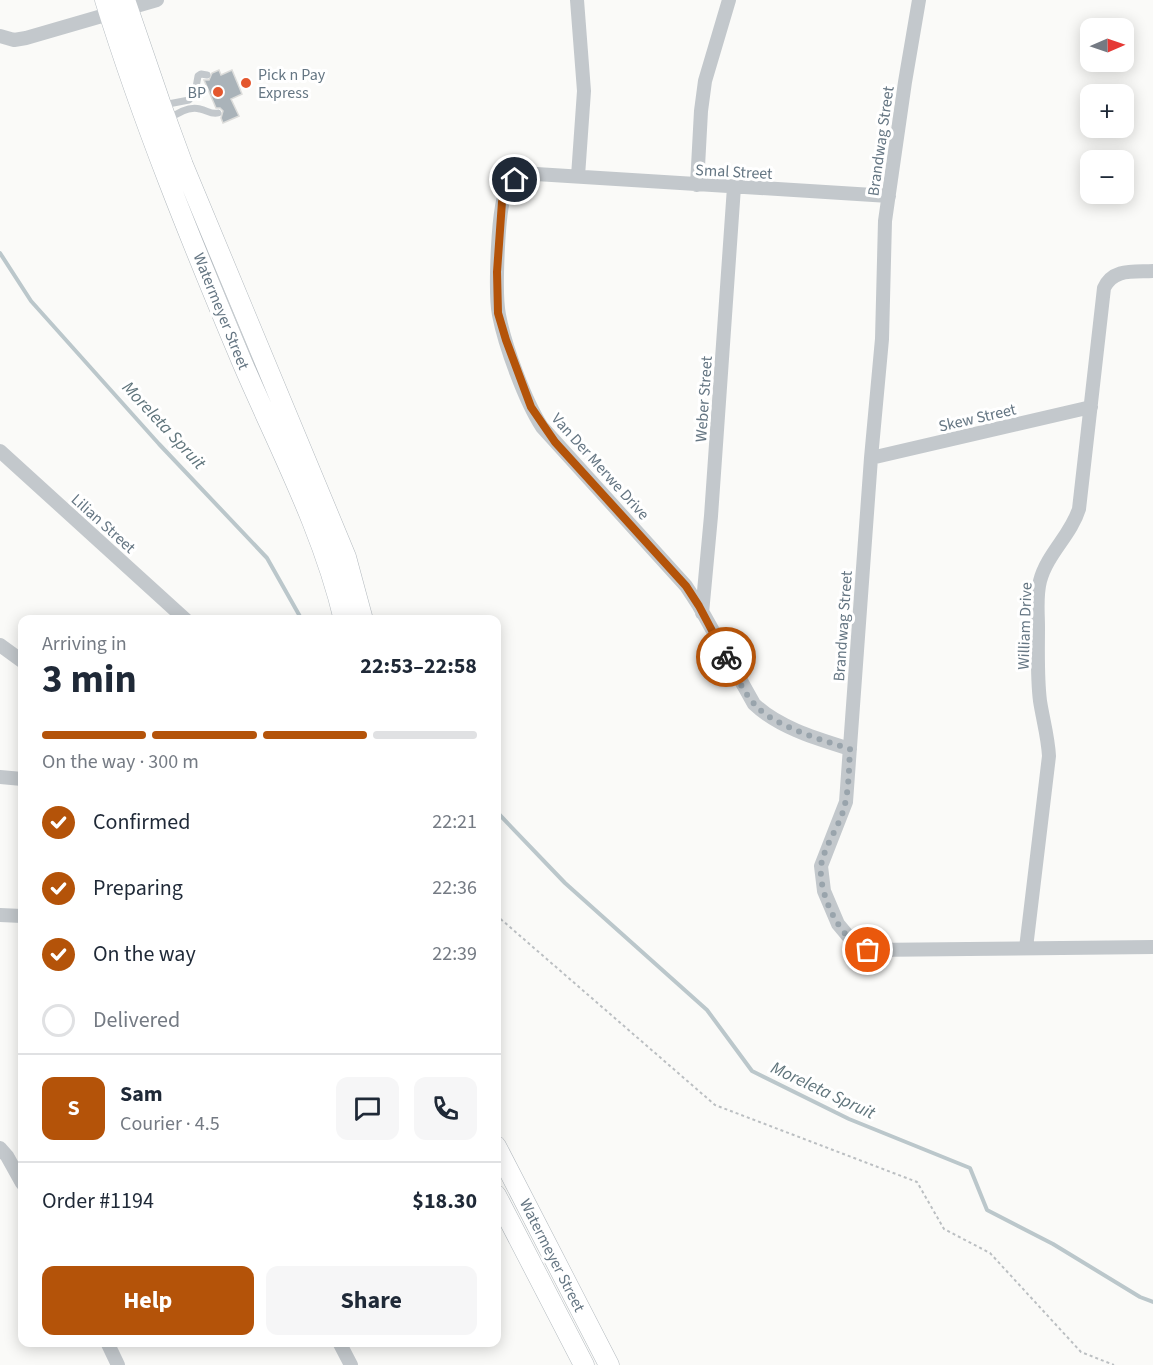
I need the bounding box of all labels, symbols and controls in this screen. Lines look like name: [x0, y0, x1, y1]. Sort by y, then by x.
north arrow: [1080, 18, 1134, 72]
map controls: [1080, 18, 1134, 204]
place label: Pick n Pay Express: [258, 64, 326, 104]
marker: Pick n Pay Express: [239, 76, 253, 90]
place label: BP: [188, 82, 206, 104]
street label: Brandwag Street: [862, 84, 900, 198]
button: +: [1080, 84, 1134, 138]
marker: BP: [211, 85, 225, 99]
button: −: [1080, 150, 1134, 204]
pin: [489, 154, 540, 205]
street label: Smal Street: [695, 159, 774, 185]
icon: home: [498, 163, 531, 196]
street label: Watermeyer Street: [188, 250, 255, 374]
street label: Weber Street: [690, 355, 718, 443]
water label: Moreleta Spruit: [116, 376, 212, 476]
street label: Skew Street: [936, 398, 1019, 438]
street label: Van Der Merwe Drive: [546, 408, 654, 525]
street label: Lilian Street: [66, 489, 141, 559]
street label: Brandwag Street: [828, 569, 858, 682]
street label: William Drive: [1012, 582, 1038, 670]
courier: [696, 627, 756, 687]
text: Arriving in: [42, 630, 127, 658]
icon: bike: [710, 641, 743, 674]
text: 22:53–22:58: [360, 650, 477, 682]
text: 3 min: [42, 652, 137, 708]
text: On the way · 300 m: [42, 748, 199, 776]
icon: check: [42, 806, 75, 839]
text: Confirmed: [93, 806, 190, 838]
text: 22:21: [432, 808, 477, 836]
icon: check: [42, 872, 75, 905]
text: Preparing: [93, 872, 183, 904]
text: 22:36: [432, 874, 477, 902]
pin: [842, 924, 893, 975]
icon: bag: [851, 933, 884, 966]
icon: check: [42, 938, 75, 971]
text: On the way: [93, 938, 196, 970]
text: 22:39: [432, 940, 477, 968]
text: Delivered: [93, 1004, 180, 1036]
water label: Moreleta Spruit: [766, 1055, 880, 1126]
button: chat: [336, 1077, 399, 1140]
button: phone: [414, 1077, 477, 1140]
text: Sam: [120, 1078, 163, 1110]
text: S: [67, 1092, 80, 1124]
text: Courier · 4.5: [120, 1110, 220, 1138]
text: Order #1194: [42, 1185, 154, 1217]
text: $18.30: [412, 1185, 477, 1217]
street label: Watermeyer Street: [514, 1195, 590, 1316]
button: Help: [42, 1266, 254, 1335]
button: Share: [266, 1266, 477, 1335]

